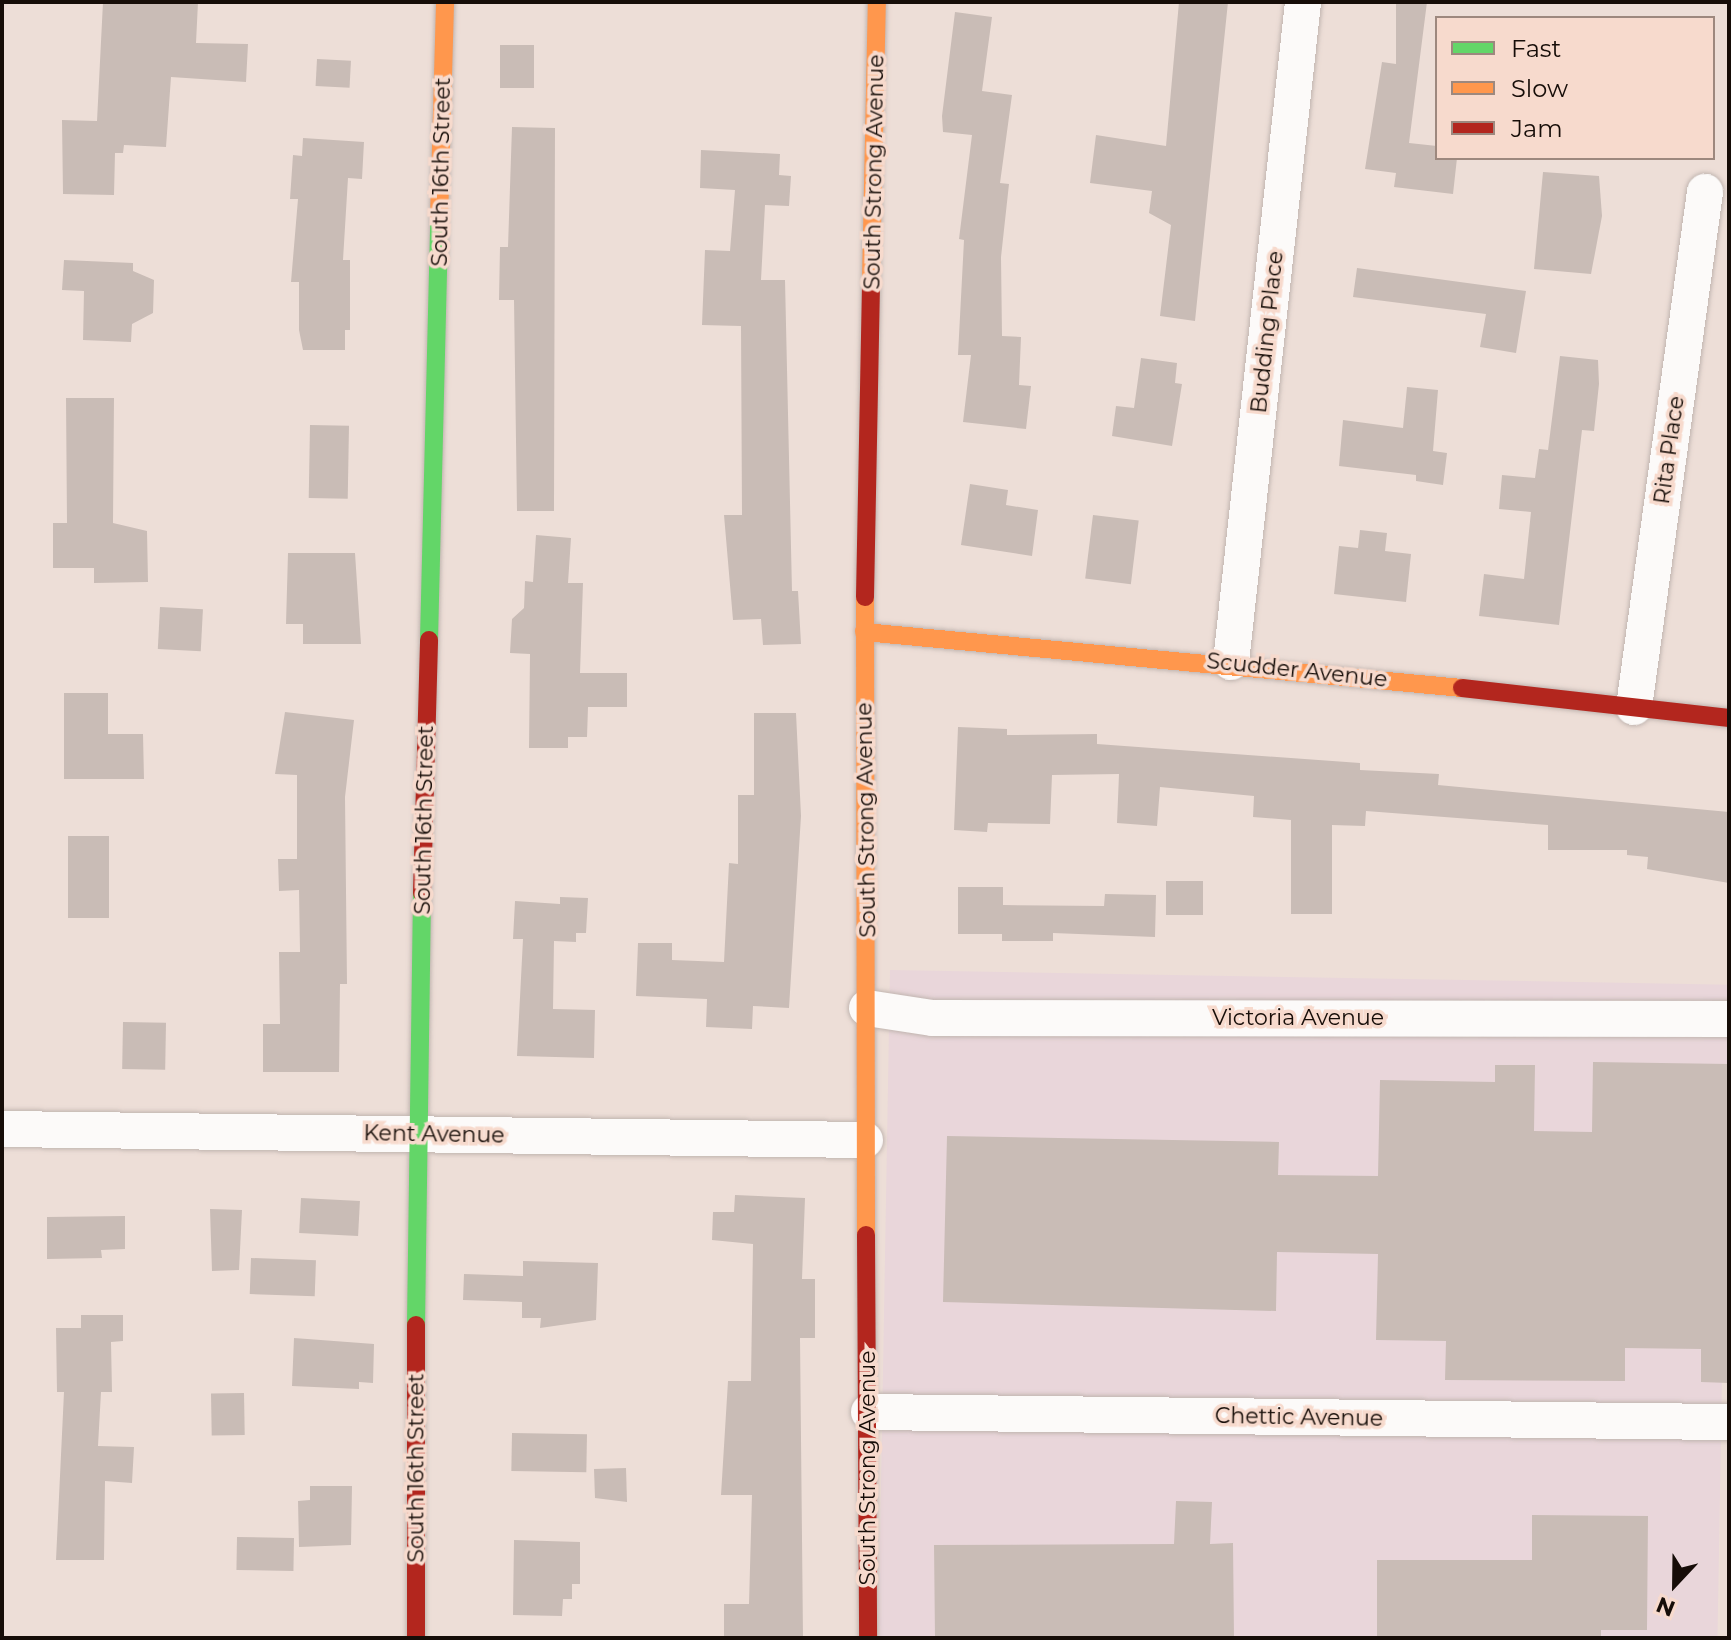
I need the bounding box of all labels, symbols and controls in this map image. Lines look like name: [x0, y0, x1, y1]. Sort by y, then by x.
legend: [1435, 16, 1715, 160]
text: Fast: [1511, 34, 1561, 63]
street label: South Strong Avenue: [859, 54, 889, 290]
text: Slow: [1511, 74, 1568, 103]
street label: South 16th Street: [426, 77, 456, 267]
text: Jam: [1511, 114, 1563, 143]
street label: Budding Place: [1245, 250, 1289, 414]
street label: Rita Place: [1648, 394, 1690, 506]
street label: Scudder Avenue: [1205, 647, 1389, 693]
street label: South Strong Avenue: [851, 702, 881, 938]
street label: South 16th Street: [409, 725, 439, 915]
street label: Victoria Avenue: [1212, 1005, 1384, 1031]
street label: Kent Avenue: [363, 1120, 505, 1148]
street label: South Strong Avenue: [855, 1350, 881, 1586]
street label: South 16th Street: [403, 1373, 429, 1563]
street label: Chettic Avenue: [1215, 1402, 1383, 1432]
north arrow: [1635, 1544, 1715, 1624]
text: N: [1653, 1591, 1679, 1623]

